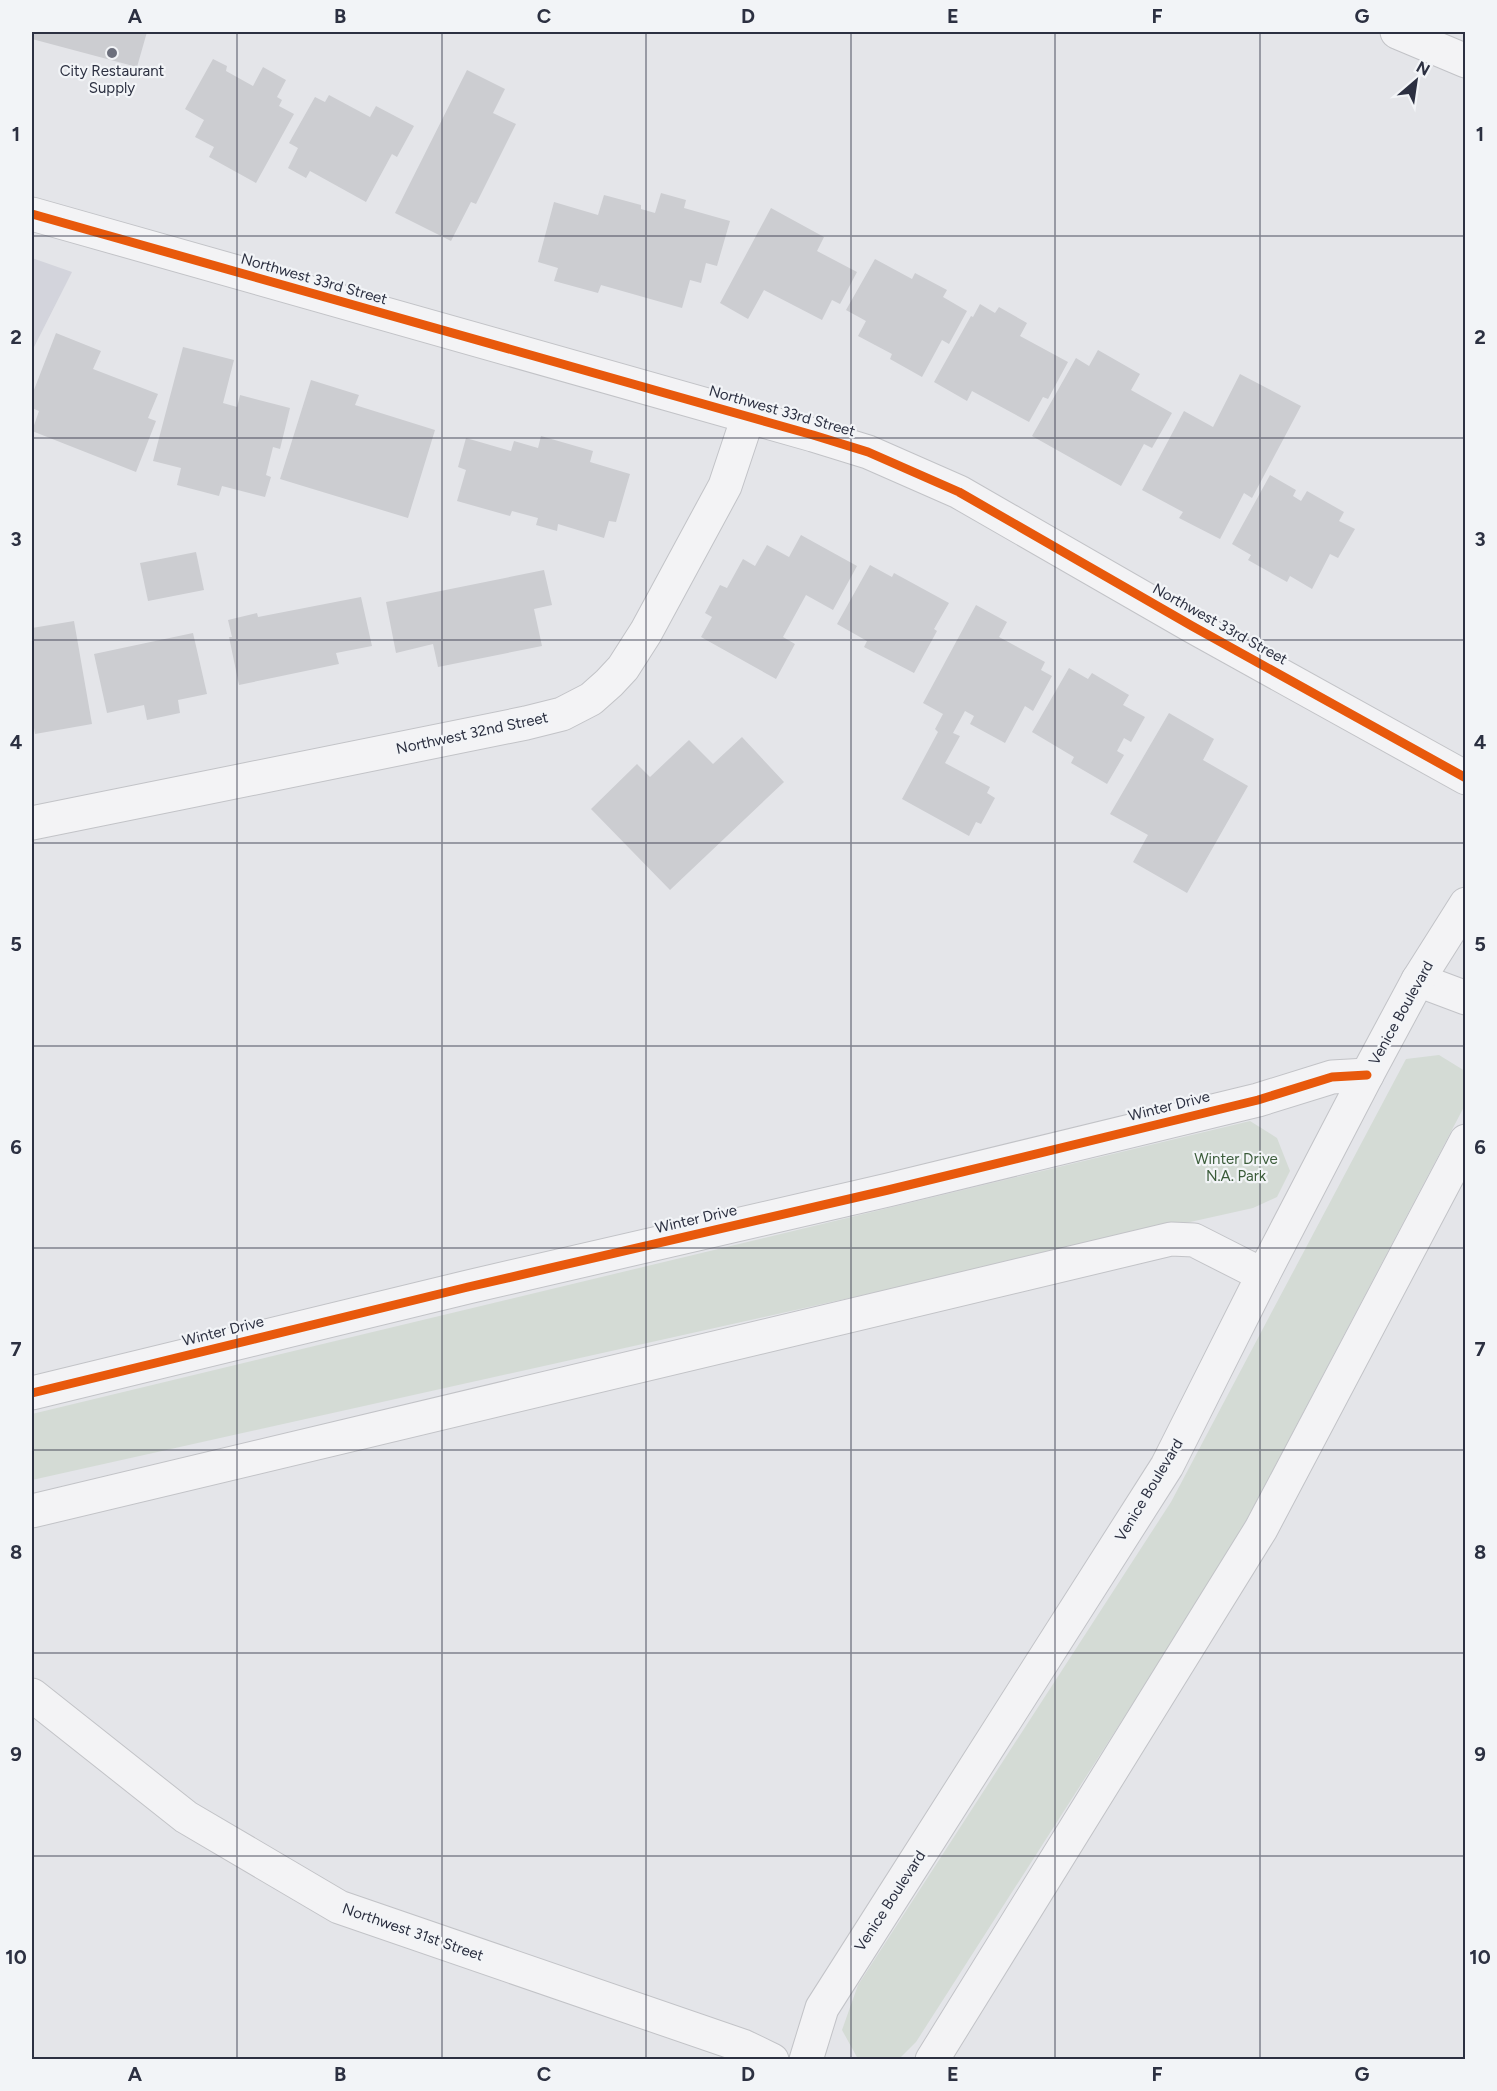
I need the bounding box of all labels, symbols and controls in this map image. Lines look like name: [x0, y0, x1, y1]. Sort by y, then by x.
text: A: [128, 4, 143, 28]
text: B: [334, 4, 346, 28]
text: C: [537, 4, 551, 28]
text: D: [741, 4, 755, 28]
text: E: [947, 4, 959, 28]
text: F: [1151, 4, 1163, 28]
text: G: [1355, 4, 1370, 28]
marker: City Restaurant Supply: [105, 46, 119, 60]
north arrow: [1386, 51, 1446, 111]
text: N: [1413, 57, 1433, 80]
place label: City Restaurant Supply: [60, 62, 165, 97]
text: 1: [12, 122, 20, 146]
text: 1: [1476, 122, 1484, 146]
street label: Northwest 33rd Street: [239, 249, 390, 309]
text: 2: [10, 325, 22, 349]
text: 2: [1474, 325, 1486, 349]
street label: Northwest 33rd Street: [707, 381, 858, 441]
text: 3: [10, 527, 22, 551]
text: 3: [1474, 527, 1486, 551]
street label: Northwest 33rd Street: [1149, 579, 1291, 669]
street label: Northwest 32nd Street: [394, 708, 550, 758]
text: 4: [10, 730, 23, 754]
text: 4: [1474, 730, 1487, 754]
text: 5: [10, 932, 22, 956]
text: 5: [1474, 932, 1486, 956]
street label: Venice Boulevard: [1365, 958, 1437, 1068]
street label: Winter Drive: [1126, 1087, 1212, 1125]
text: 6: [10, 1135, 22, 1159]
text: 6: [1474, 1135, 1486, 1159]
park label: Winter Drive N.A. Park: [1194, 1150, 1278, 1185]
street label: Winter Drive: [653, 1201, 739, 1237]
street label: Winter Drive: [180, 1312, 266, 1350]
text: 7: [10, 1337, 22, 1361]
text: 7: [1474, 1337, 1486, 1361]
street label: Venice Boulevard: [1111, 1435, 1187, 1545]
text: 8: [10, 1540, 22, 1564]
text: 8: [1474, 1540, 1486, 1564]
text: 9: [10, 1742, 22, 1766]
text: 9: [1474, 1742, 1486, 1766]
street label: Venice Boulevard: [851, 1847, 929, 1955]
street label: Northwest 31st Street: [340, 1899, 486, 1965]
text: 10: [5, 1945, 27, 1969]
text: 10: [1469, 1945, 1491, 1969]
text: A: [128, 2062, 143, 2086]
text: B: [334, 2062, 346, 2086]
text: C: [537, 2062, 551, 2086]
text: D: [741, 2062, 755, 2086]
text: E: [947, 2062, 959, 2086]
text: F: [1151, 2062, 1163, 2086]
text: G: [1355, 2062, 1370, 2086]

